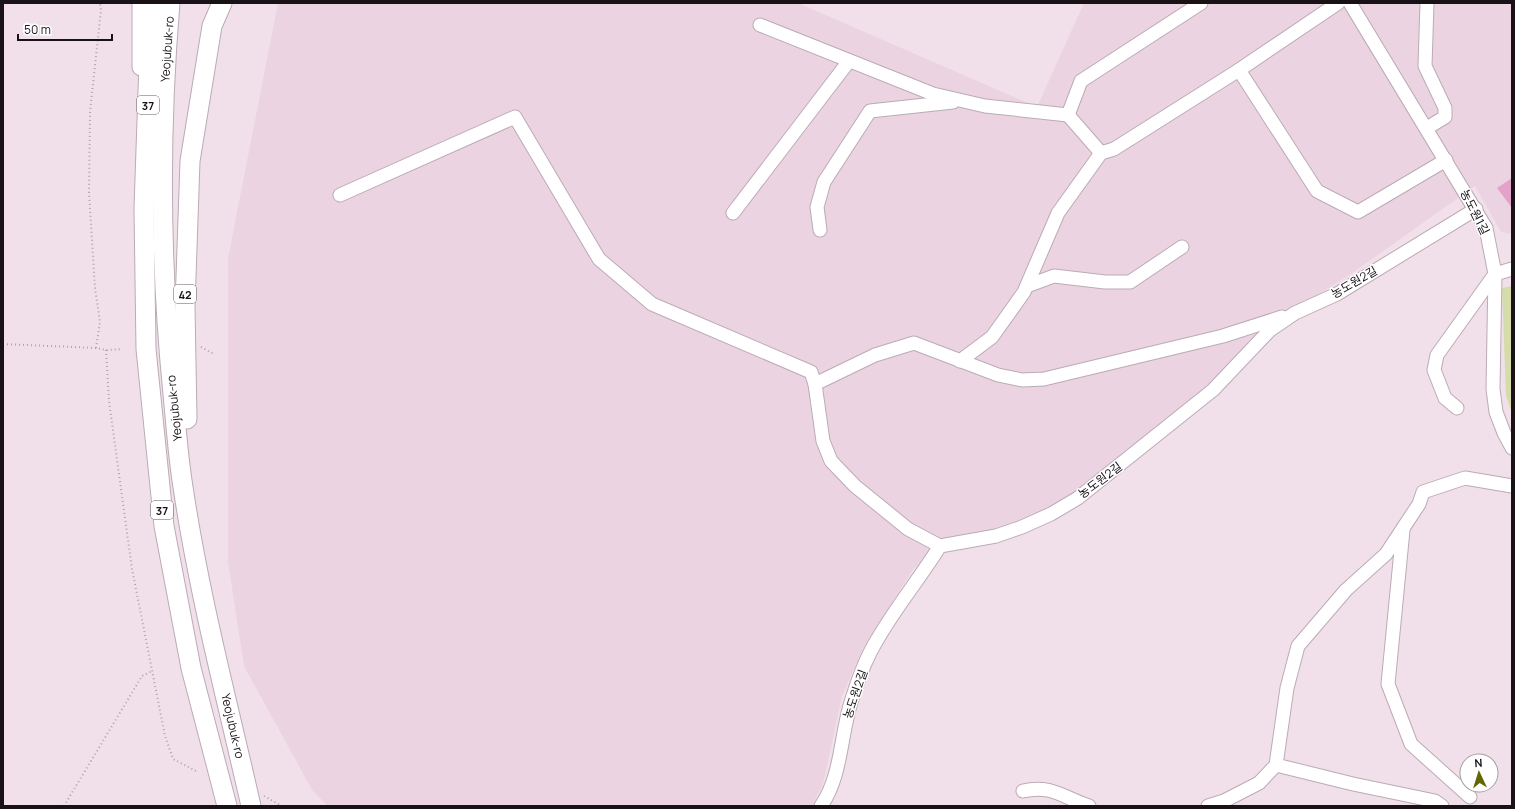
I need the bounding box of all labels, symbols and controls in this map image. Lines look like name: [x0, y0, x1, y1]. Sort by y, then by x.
street label: Yeojubuk-ro: [156, 15, 178, 83]
scale bar: [18, 16, 112, 42]
text: 50 m: [24, 21, 51, 38]
road number: 37: [137, 96, 159, 114]
street label: 농도원1길: [1456, 186, 1494, 238]
street label: 농도원2길: [1328, 262, 1380, 302]
road number: 42: [174, 285, 196, 303]
street label: Yeojubuk-ro: [162, 374, 186, 442]
street label: 농도원2길: [1075, 458, 1125, 502]
road number: 37: [151, 501, 173, 519]
street label: 농도원2길: [839, 667, 871, 721]
street label: Yeojubuk-ro: [217, 692, 249, 760]
north arrow: [1459, 753, 1499, 793]
text: N: [1474, 755, 1483, 770]

